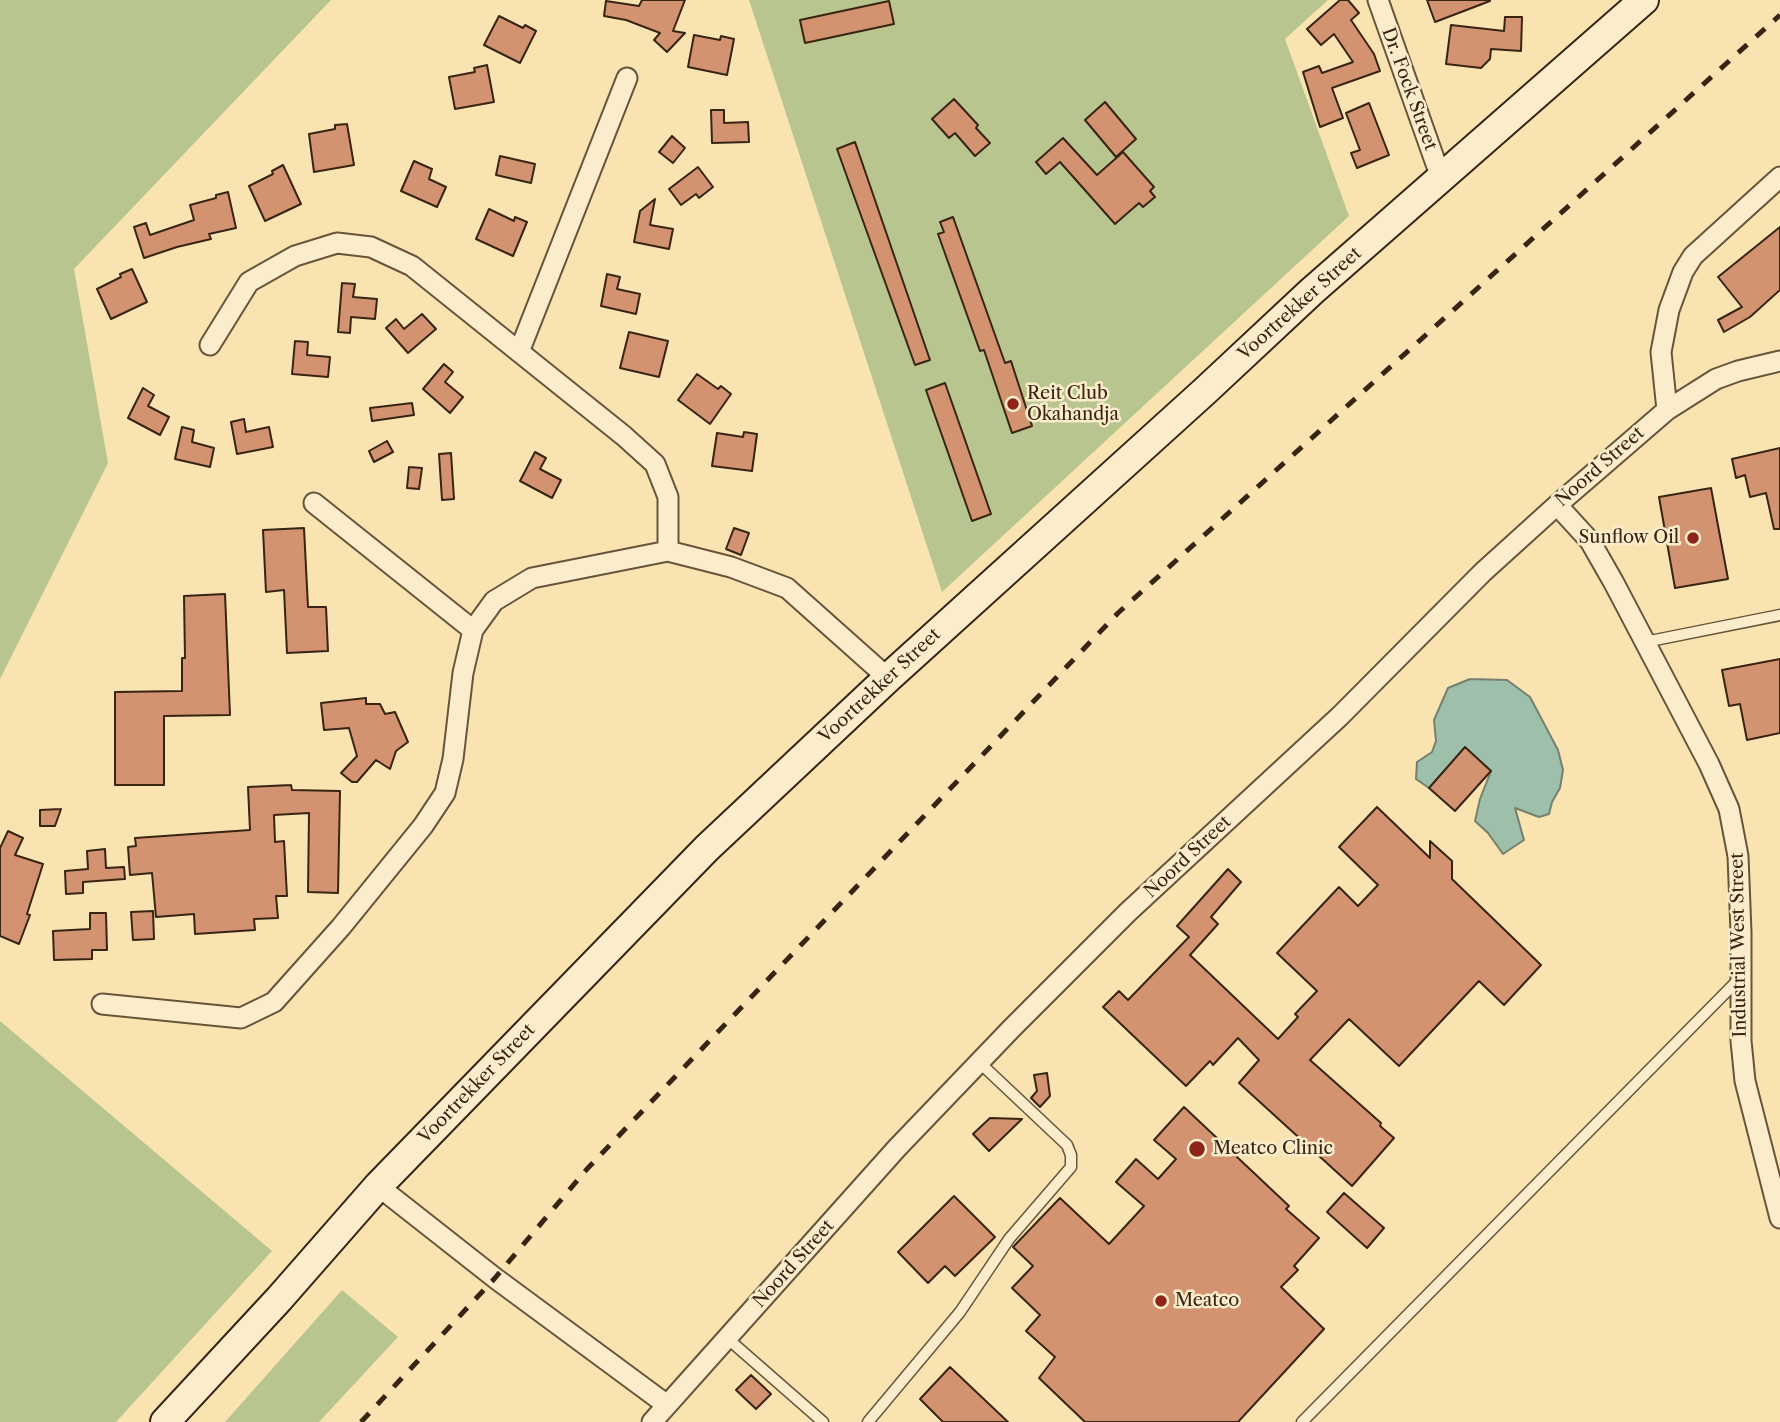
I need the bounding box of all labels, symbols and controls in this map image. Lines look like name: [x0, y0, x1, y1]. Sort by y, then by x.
street label: Dr. Fock Street: [1377, 25, 1441, 153]
street label: Voortrekker Street: [1234, 243, 1366, 365]
place label: Reit Club Okahandja: [1027, 383, 1119, 426]
marker: Reit Club Okahandja: [1005, 396, 1021, 412]
street label: Noord Street: [1551, 423, 1649, 511]
place label: Sunflow Oil: [1579, 527, 1679, 549]
marker: Sunflow Oil: [1685, 530, 1701, 546]
street label: Voortrekker Street: [815, 624, 945, 748]
street label: Noord Street: [1140, 811, 1236, 903]
street label: Industrial West Street: [1727, 852, 1751, 1038]
street label: Voortrekker Street: [414, 1020, 540, 1148]
place label: Meatco Clinic: [1213, 1138, 1333, 1160]
marker: Meatco Clinic: [1187, 1139, 1207, 1159]
street label: Noord Street: [749, 1216, 839, 1312]
place label: Meatco: [1175, 1290, 1239, 1312]
marker: Meatco: [1153, 1293, 1169, 1309]

